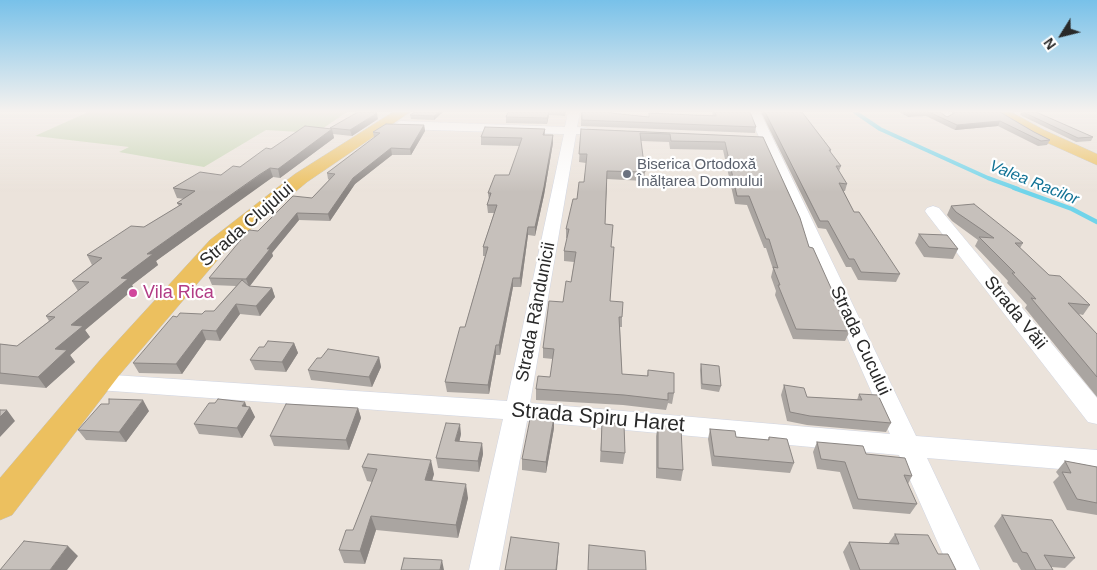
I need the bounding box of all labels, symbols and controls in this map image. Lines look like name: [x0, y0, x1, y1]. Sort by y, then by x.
north arrow: [1037, 10, 1087, 60]
text: N: [1040, 35, 1059, 53]
place label: Biserica Ortodoxă Înălțarea Domnului: [637, 156, 763, 191]
water label: Valea Racilor: [987, 156, 1081, 210]
marker: Biserica Ortodoxă Înălțarea Domnului: [621, 168, 633, 180]
street label: Strada Clujului: [196, 178, 298, 272]
street label: Strada Rândunicii: [512, 240, 560, 384]
street label: Strada Văii: [979, 272, 1051, 354]
place label: Vila Rica: [143, 282, 214, 304]
street label: Strada Cucului: [825, 283, 895, 399]
marker: Vila Rica: [127, 287, 139, 299]
street label: Strada Spiru Haret: [510, 398, 686, 438]

